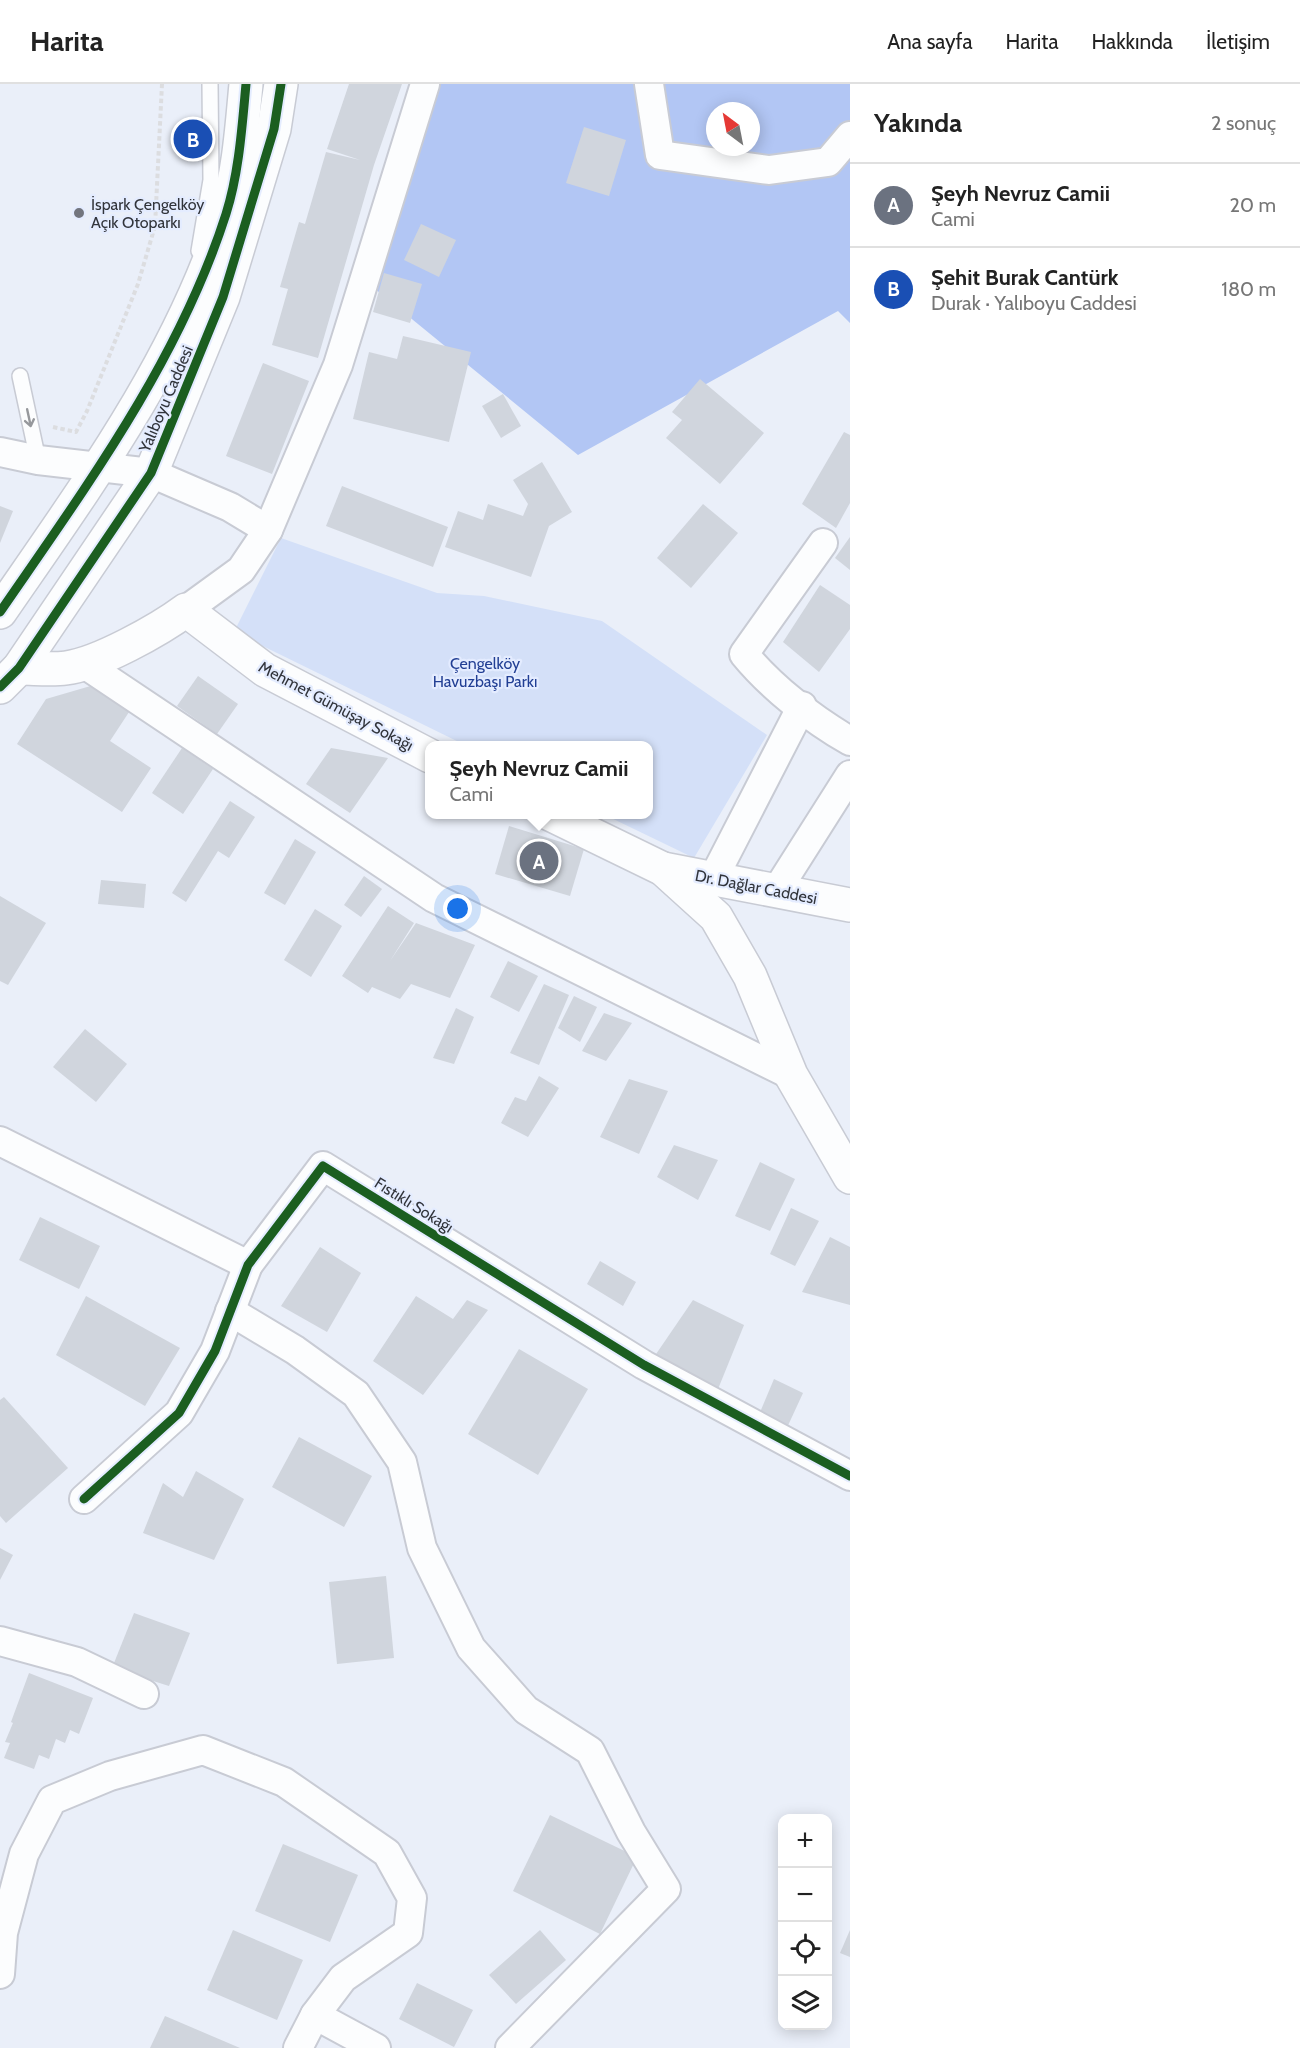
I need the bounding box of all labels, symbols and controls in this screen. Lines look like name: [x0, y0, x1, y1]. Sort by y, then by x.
text: Harita: [30, 24, 104, 58]
text: Ana sayfa: [887, 29, 973, 54]
text: Harita: [1006, 29, 1058, 54]
text: Hakkında: [1091, 29, 1173, 54]
text: İletişim: [1206, 29, 1270, 54]
north arrow: [706, 102, 760, 156]
text: Yakında: [874, 107, 962, 139]
text: 2 sonuç: [1211, 111, 1276, 135]
pin: B: [174, 116, 212, 162]
text: Şeyh Nevruz Camii: [931, 180, 1110, 207]
text: A: [887, 193, 900, 217]
text: 20 m: [1230, 193, 1276, 217]
place label: İspark Çengelköy Açık Otoparkı: [91, 195, 204, 232]
marker: İspark Çengelköy Açık Otoparkı: [72, 206, 86, 220]
text: Cami: [931, 207, 975, 231]
text: Şehit Burak Cantürk: [931, 264, 1119, 291]
text: B: [887, 277, 900, 301]
text: 180 m: [1221, 277, 1276, 301]
text: Durak · Yalıboyu Caddesi: [931, 291, 1137, 315]
street label: Yalıboyu Caddesi: [135, 343, 197, 456]
one-way arrow: [23, 409, 35, 428]
park label: Çengelköy Havuzbaşı Parkı: [433, 654, 537, 691]
street label: Mehmet Gümüşay Sokağı: [255, 657, 417, 755]
popup: [425, 741, 653, 819]
text: Şeyh Nevruz Camii: [450, 755, 628, 782]
text: Cami: [450, 782, 493, 806]
pin: A: [520, 838, 558, 884]
street label: Dr. Dağlar Caddesi: [693, 866, 819, 908]
your location: [443, 894, 472, 923]
street label: Fıstıklı Sokağı: [371, 1173, 457, 1237]
map controls: [778, 1814, 832, 2030]
button: +: [778, 1814, 832, 1868]
button: −: [778, 1868, 832, 1922]
button: locate: [778, 1922, 832, 1976]
button: layers: [778, 1976, 832, 2030]

